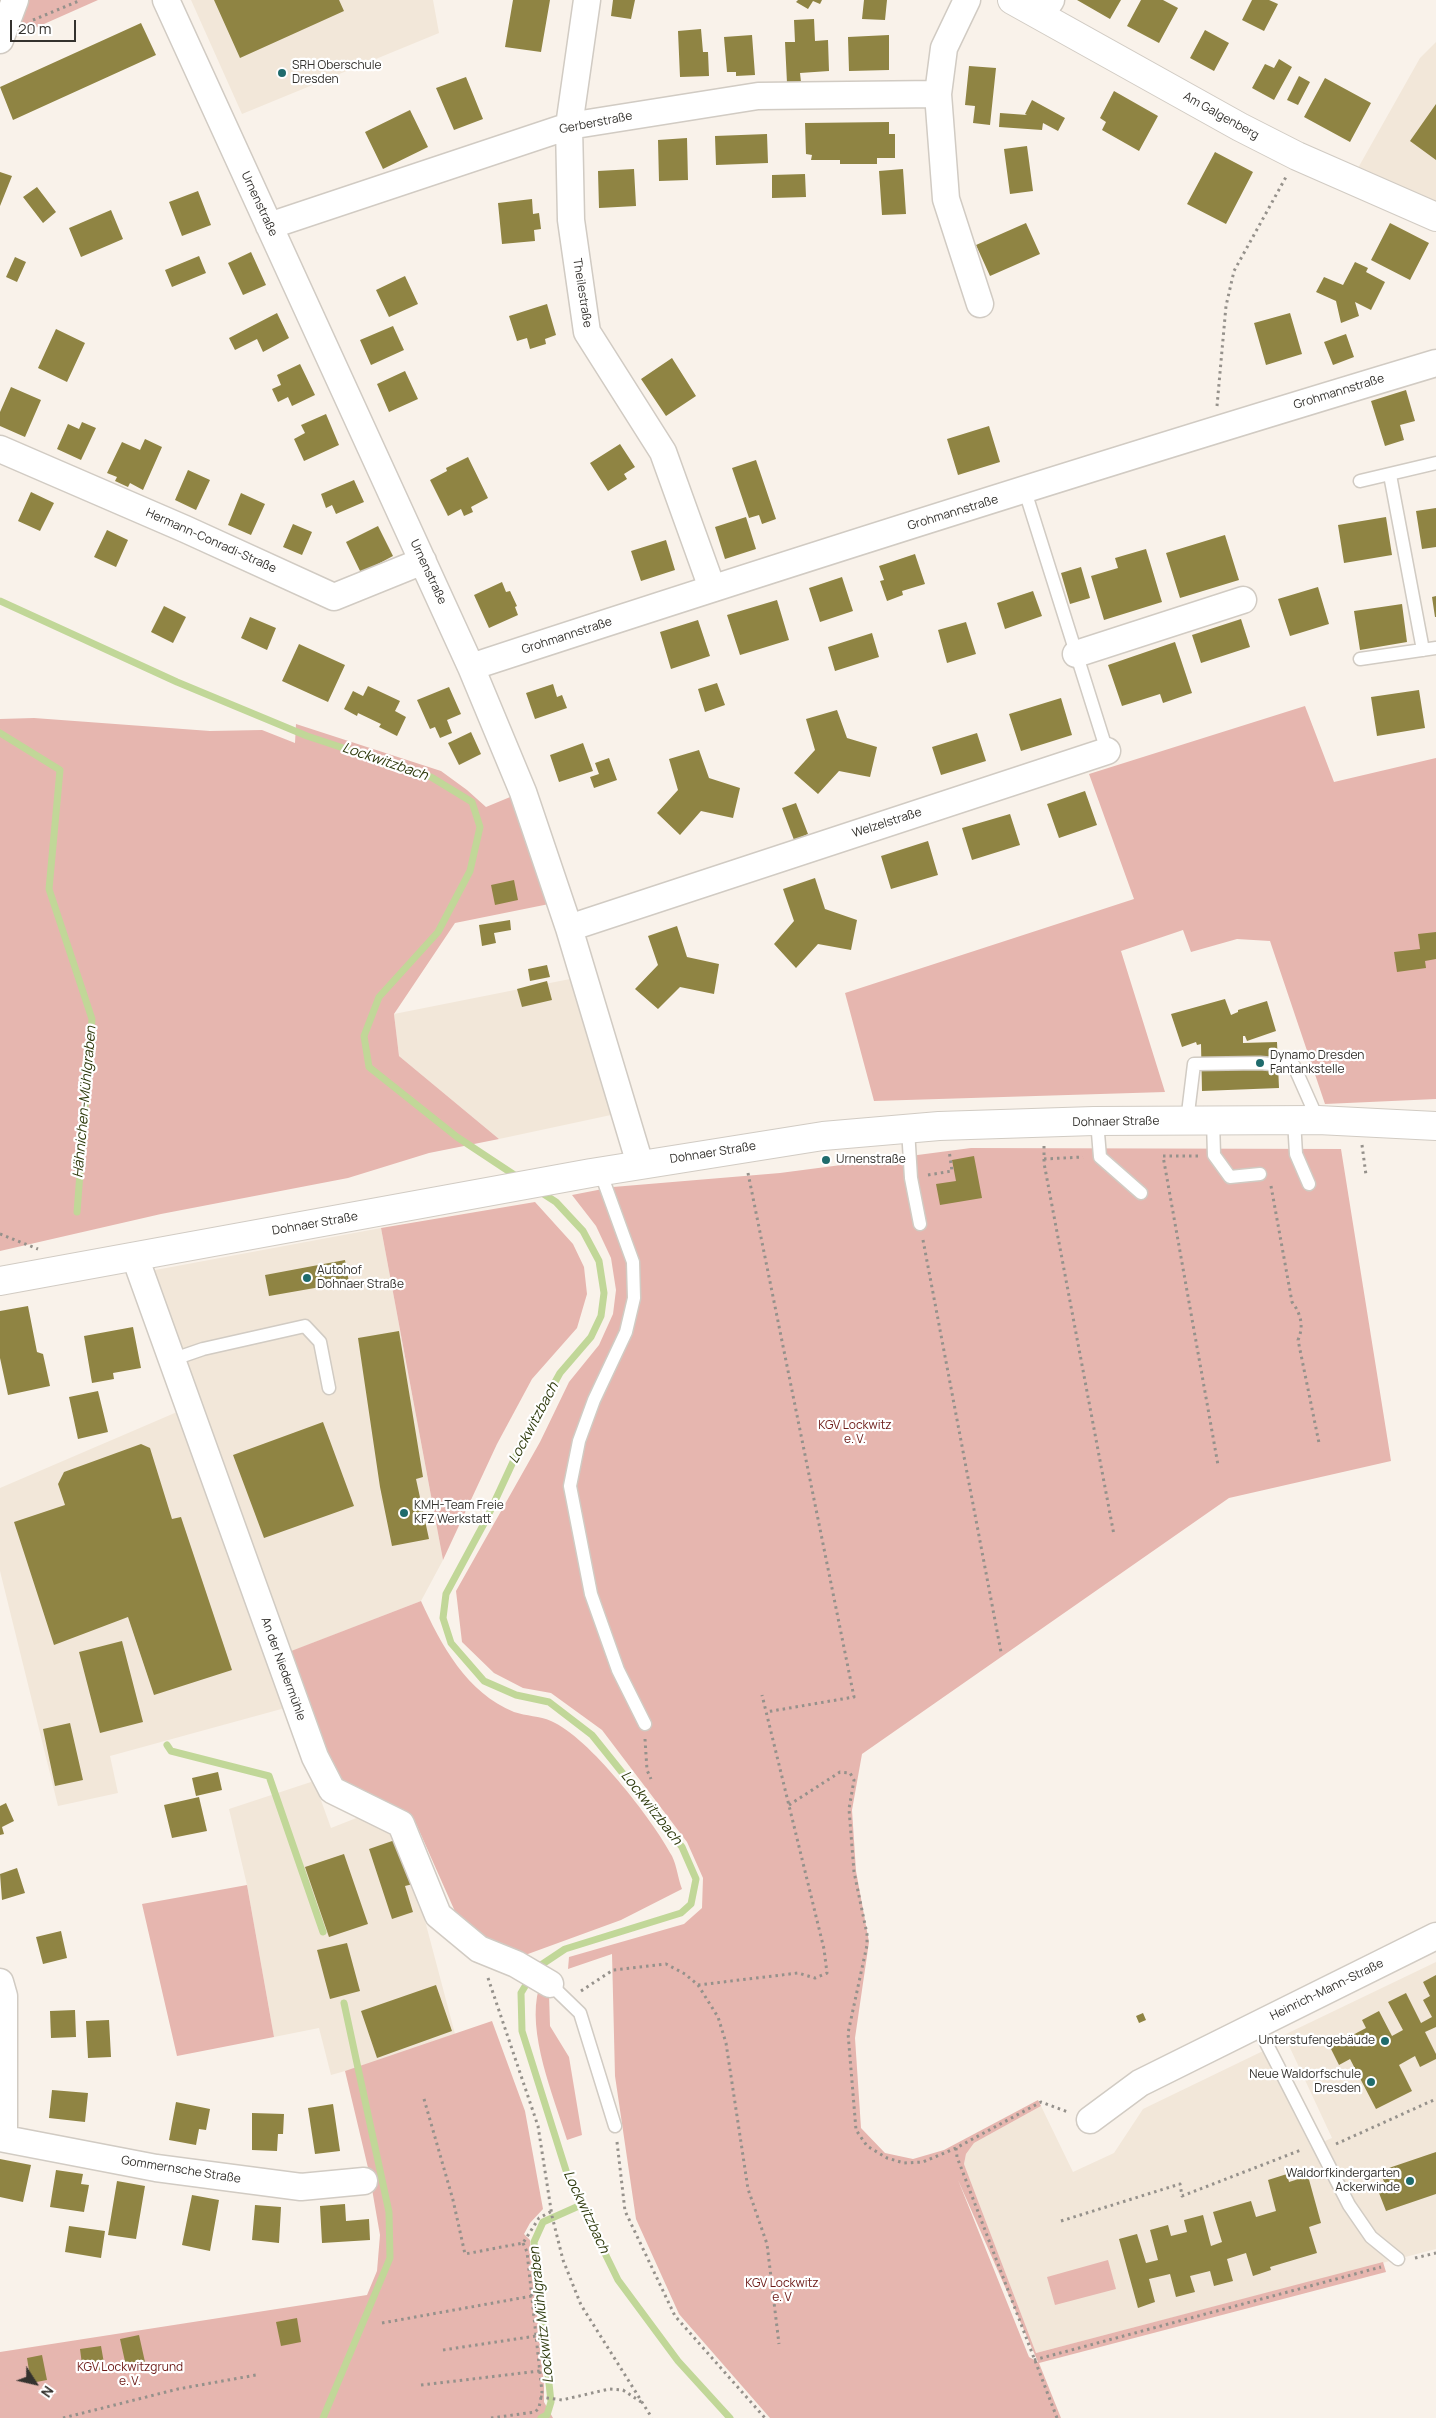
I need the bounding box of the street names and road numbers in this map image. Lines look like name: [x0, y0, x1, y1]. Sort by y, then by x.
street label: Am Galgenberg: [1181, 89, 1261, 143]
street label: Gerberstraße: [558, 109, 634, 137]
street label: Urnenstraße: [238, 169, 280, 239]
street label: Theilestraße: [569, 257, 595, 329]
street label: Grohmannstraße: [1292, 371, 1386, 413]
street label: Grohmannstraße: [906, 492, 1000, 534]
street label: Hermann-Conradi-Straße: [144, 506, 278, 576]
street label: Urnenstraße: [407, 537, 449, 607]
street label: Grohmannstraße: [520, 615, 614, 657]
street label: Welzelstraße: [851, 805, 923, 841]
street label: Dohnaer Straße: [1072, 1114, 1160, 1130]
street label: Dohnaer Straße: [669, 1139, 757, 1167]
street label: Dohnaer Straße: [271, 1209, 359, 1239]
street label: An der Niedermühle: [258, 1615, 308, 1723]
street label: Heinrich-Mann-Straße: [1268, 1956, 1386, 2024]
street label: Gommernsche Straße: [120, 2153, 242, 2187]

